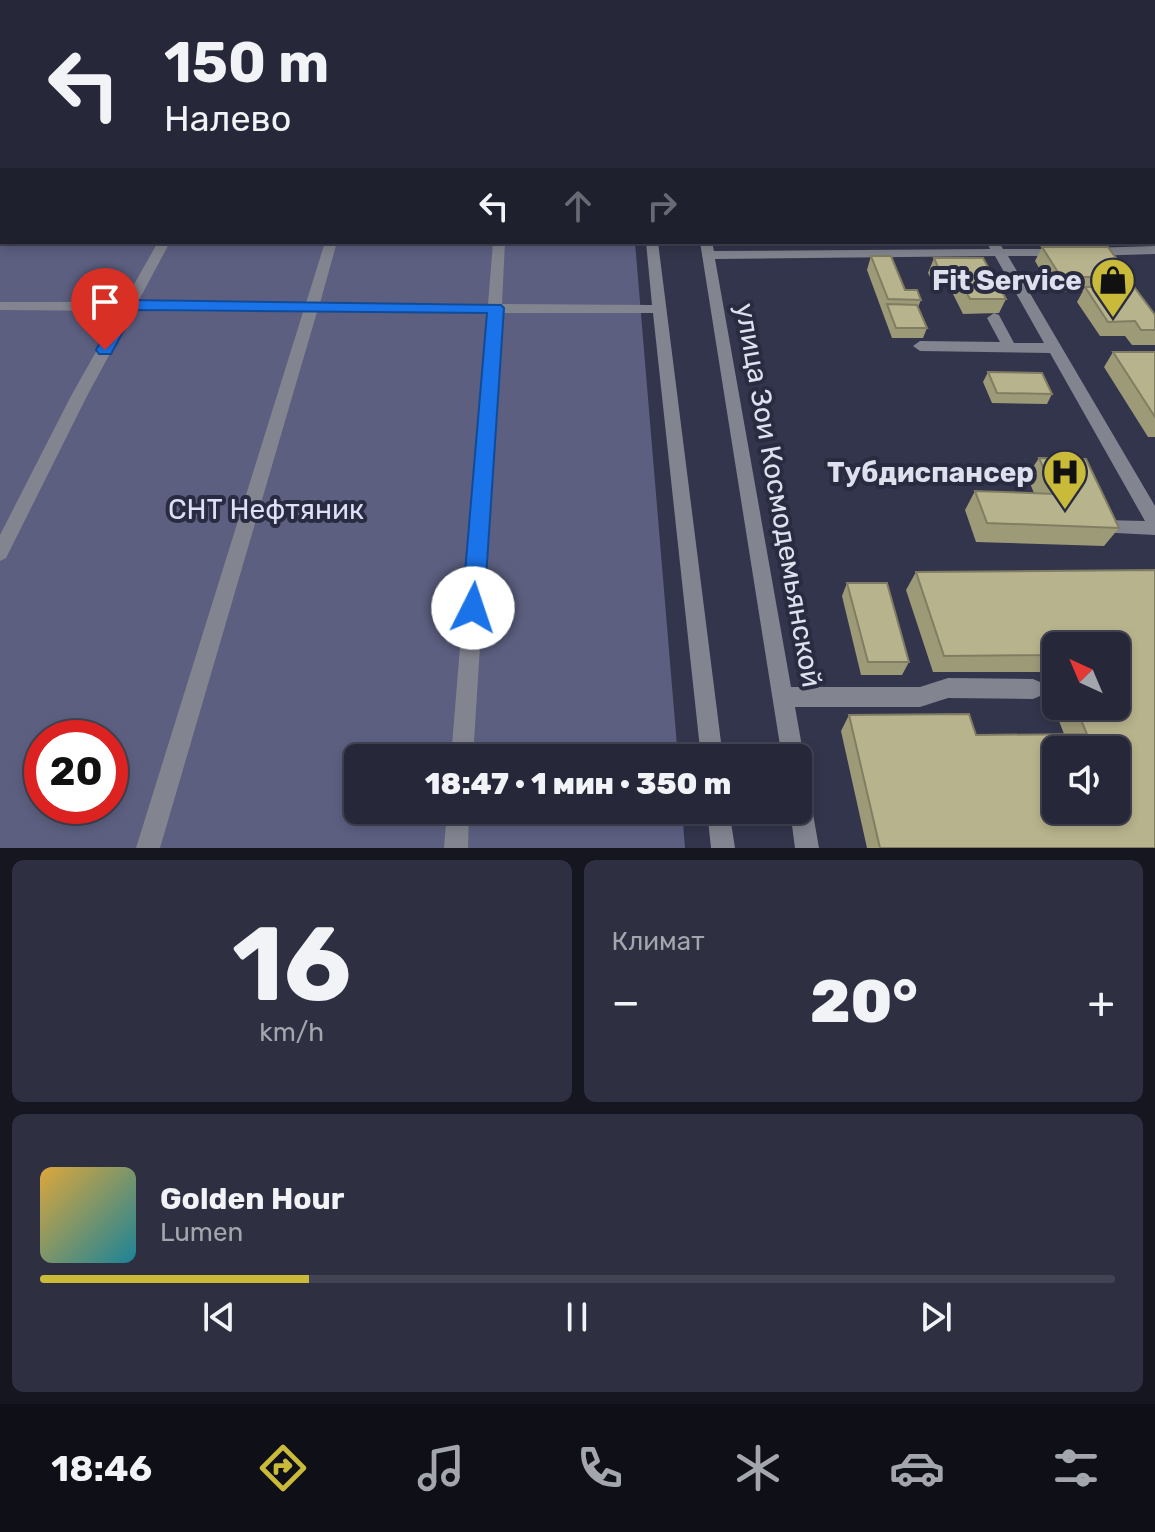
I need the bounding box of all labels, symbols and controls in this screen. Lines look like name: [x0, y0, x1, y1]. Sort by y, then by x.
text: 150 m: [164, 30, 329, 96]
icon: left: [32, 32, 136, 136]
text: Налево: [164, 97, 291, 140]
icon: left: [472, 184, 516, 228]
icon: ahead: [556, 184, 600, 228]
icon: right: [640, 184, 684, 228]
shop icon: Fit Service: [1089, 256, 1137, 319]
place label: Fit Service: [932, 264, 1082, 297]
pin: [71, 268, 139, 350]
icon: arrive: [83, 280, 127, 324]
street label: улица Зои Космодемьянской: [728, 300, 829, 690]
hospital icon: Тубдиспансер: [1041, 448, 1089, 511]
place label: Тубдиспансер: [827, 456, 1034, 489]
park label: СНТ Нефтяник: [168, 493, 364, 526]
position arrow: [431, 566, 515, 650]
north arrow: [1042, 632, 1130, 720]
map controls: [1042, 632, 1130, 824]
speed limit sign: 20: [24, 720, 128, 824]
button: sound: [1042, 736, 1130, 824]
text: 18:47 · 1 мин · 350 m: [425, 766, 731, 802]
text: 16: [232, 903, 351, 1026]
text: Климат: [612, 926, 704, 957]
text: 20°: [810, 966, 918, 1037]
text: −: [612, 976, 640, 1028]
text: +: [1088, 976, 1115, 1028]
text: km/h: [259, 1017, 324, 1048]
text: Golden Hour: [160, 1181, 344, 1217]
text: Lumen: [160, 1217, 243, 1248]
icon: previous: [197, 1295, 241, 1339]
icon: pause: [555, 1295, 599, 1339]
icon: next: [914, 1295, 958, 1339]
icon: directions: [255, 1440, 311, 1496]
icon: music: [413, 1440, 469, 1496]
icon: phone: [572, 1440, 628, 1496]
icon: climate: [730, 1440, 786, 1496]
icon: car: [889, 1440, 945, 1496]
icon: filters: [1048, 1440, 1104, 1496]
text: 18:46: [51, 1447, 152, 1490]

